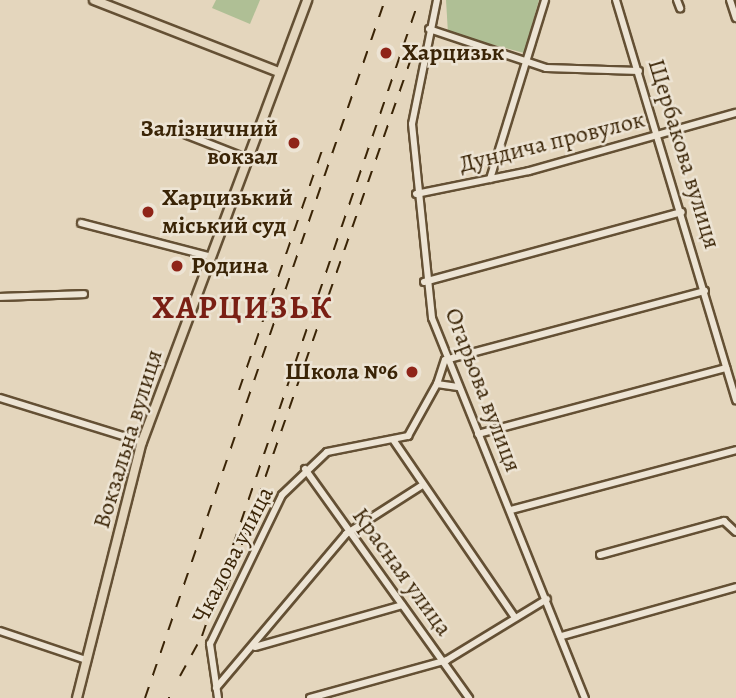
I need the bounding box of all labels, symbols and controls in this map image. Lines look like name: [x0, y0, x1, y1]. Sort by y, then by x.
place label: Харцизьк: [402, 39, 504, 67]
marker: Харцизьк: [376, 43, 396, 63]
street label: Щербакова вулиця: [641, 56, 727, 252]
street label: Дундича провулок: [456, 105, 648, 179]
place label: Залізничний вокзал: [141, 115, 278, 171]
marker: Залізничний вокзал: [284, 133, 304, 153]
place label: Харцизький міський суд: [162, 184, 293, 240]
marker: Харцизький міський суд: [140, 204, 156, 220]
place label: Родина: [191, 252, 268, 280]
marker: Родина: [169, 258, 185, 274]
district label: ХАРЦИЗЬК: [153, 288, 333, 326]
street label: Огарьова вулиця: [438, 304, 528, 476]
street label: Вокзальна вулиця: [87, 346, 169, 532]
place label: Школа №6: [285, 358, 398, 386]
marker: Школа №6: [404, 364, 420, 380]
street label: Чкалова улица: [186, 482, 280, 628]
street label: Красная улица: [346, 502, 458, 642]

